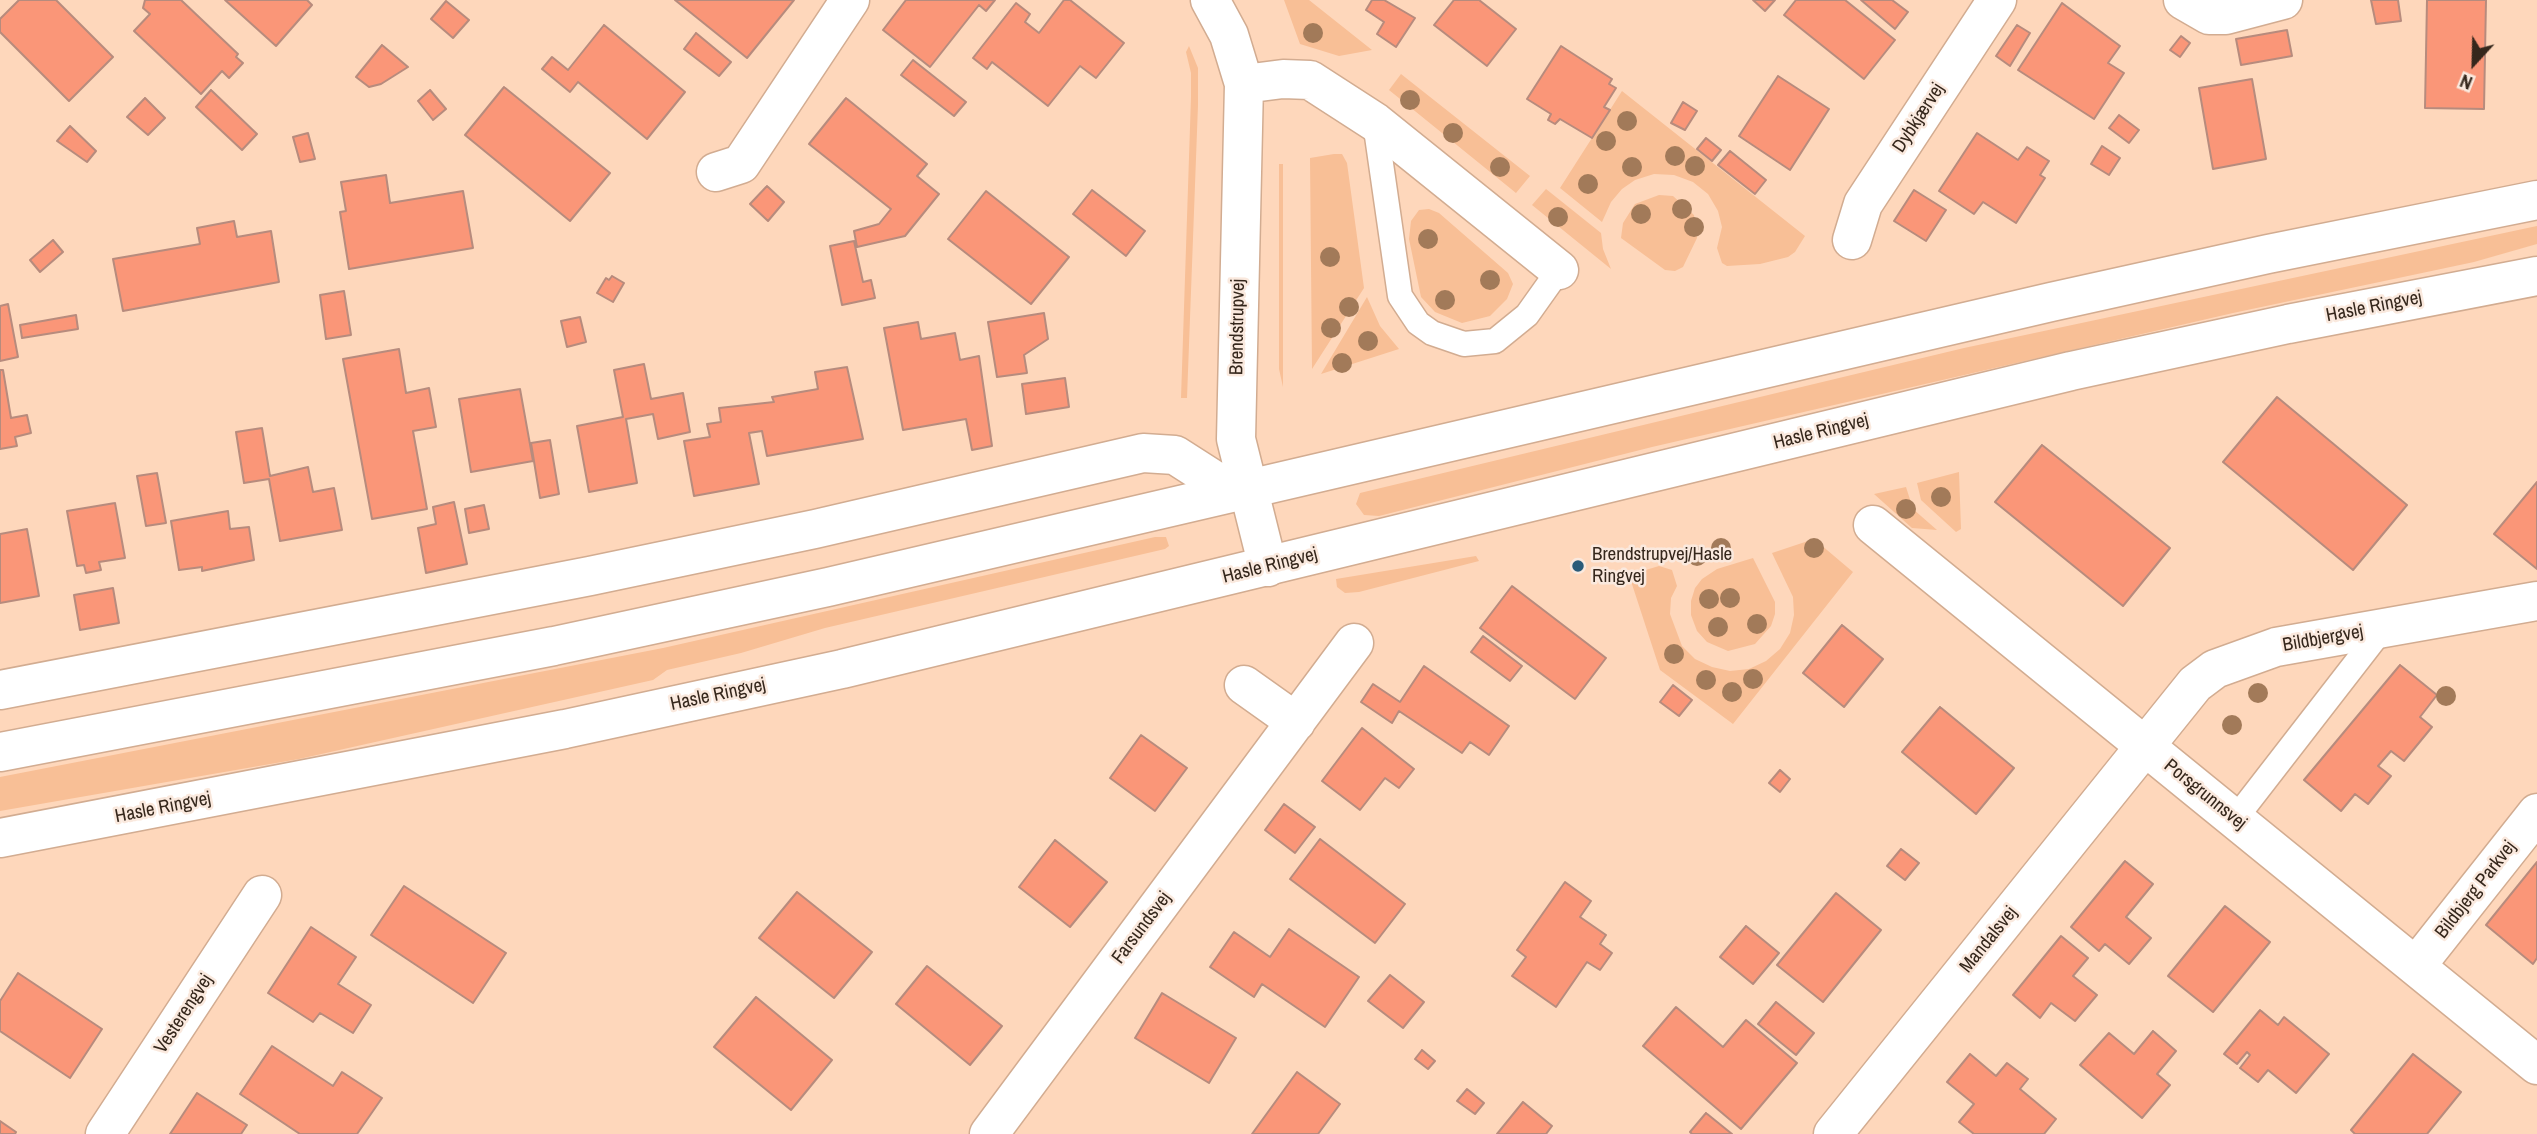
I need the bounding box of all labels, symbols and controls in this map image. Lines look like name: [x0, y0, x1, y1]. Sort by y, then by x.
north arrow: [2439, 28, 2509, 98]
text: N: [2456, 68, 2476, 97]
street label: Dybkjærvej: [1888, 79, 1950, 157]
street label: Brendstrupvej: [1226, 279, 1250, 375]
street label: Hasle Ringvej: [2324, 287, 2424, 327]
street label: Hasle Ringvej: [1771, 409, 1871, 455]
street label: Hasle Ringvej: [1220, 543, 1320, 589]
place label: Brendstrupvej/Hasle Ringvej: [1592, 544, 1732, 588]
marker: Brendstrupvej/Hasle Ringvej: [1570, 558, 1586, 574]
street label: Bildbjergvej: [2281, 621, 2365, 657]
street label: Hasle Ringvej: [668, 674, 768, 716]
street label: Porsgrunnsvej: [2159, 755, 2251, 835]
street label: Hasle Ringvej: [113, 788, 213, 828]
street label: Bildbjerg Parkvej: [2431, 837, 2521, 943]
street label: Farsundsvej: [1108, 888, 1176, 968]
street label: Mandalsvej: [1955, 902, 2023, 978]
street label: Vesterengvej: [150, 970, 218, 1058]

